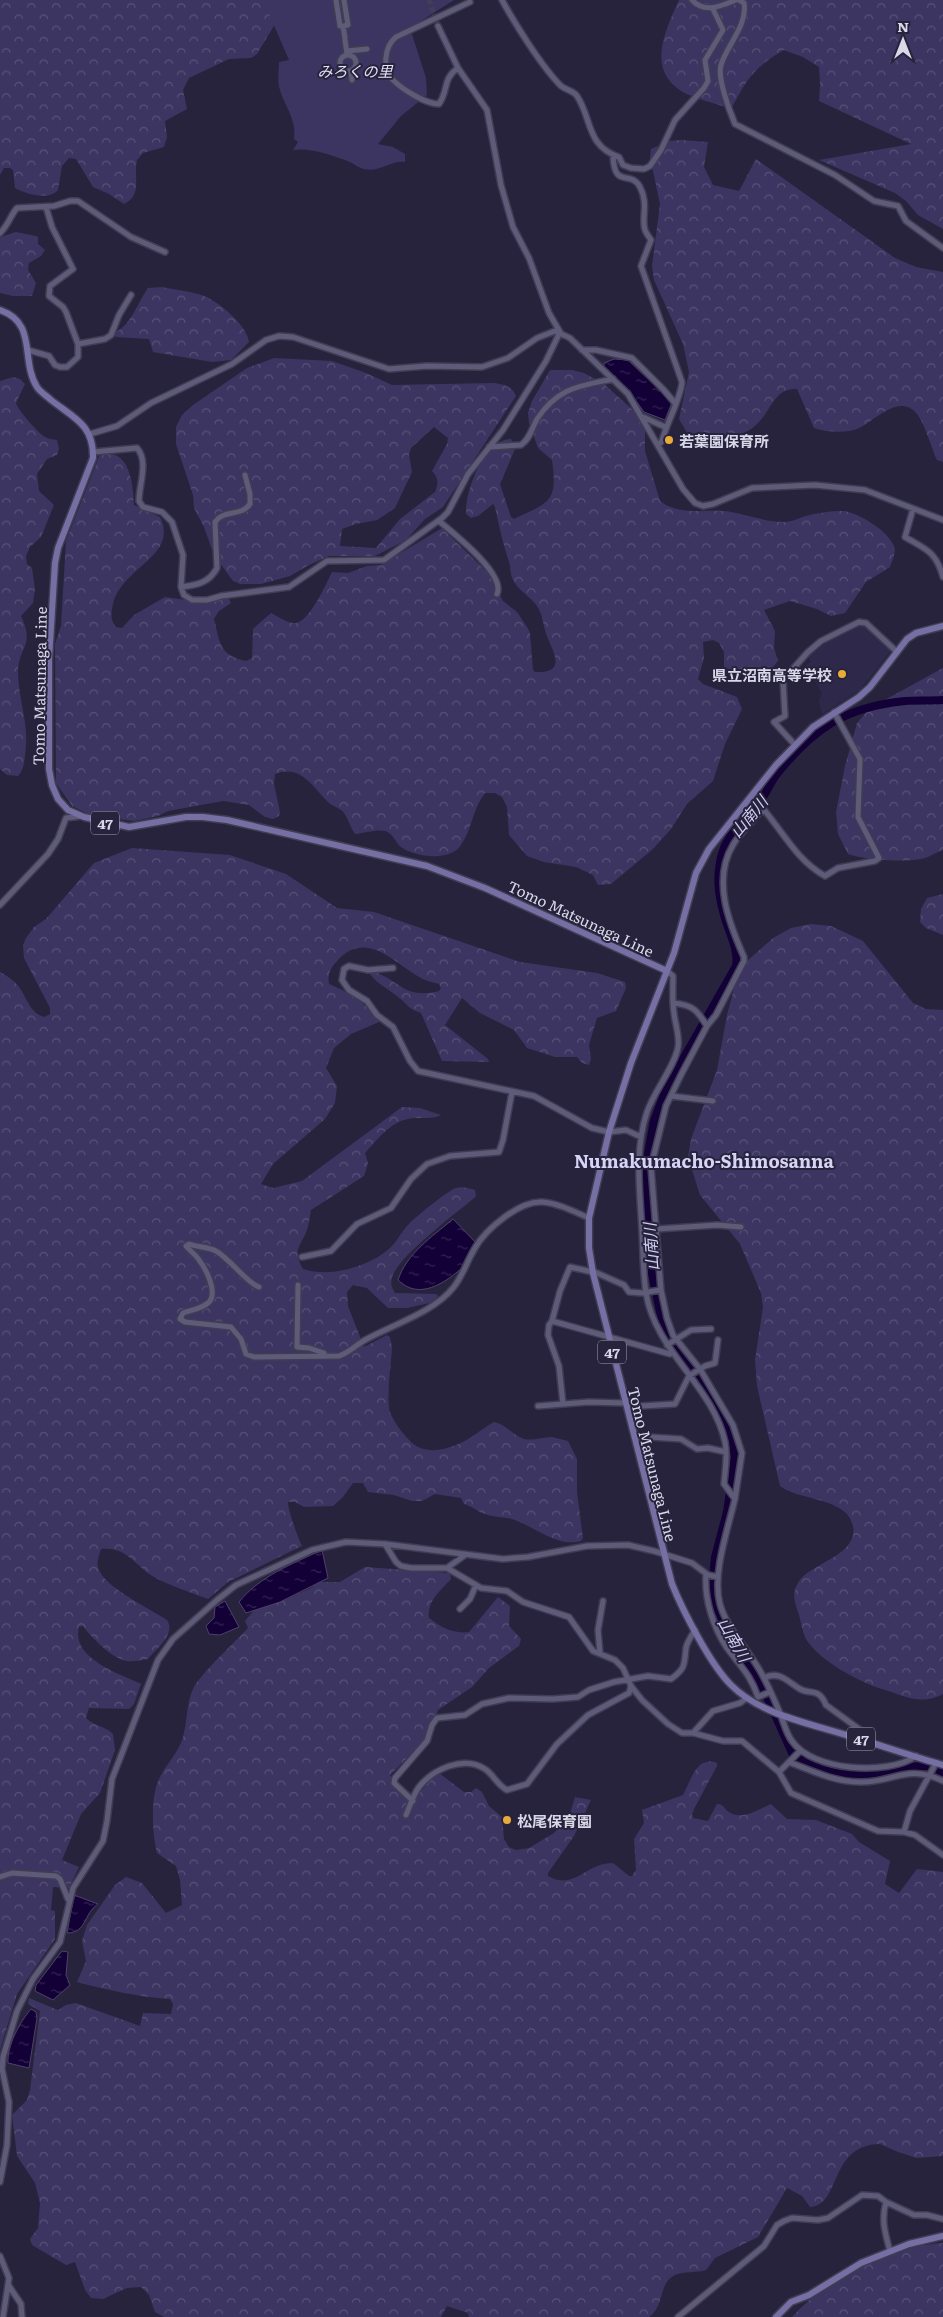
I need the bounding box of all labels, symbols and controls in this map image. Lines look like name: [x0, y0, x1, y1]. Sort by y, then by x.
north arrow: [878, 15, 928, 65]
text: N: [897, 16, 909, 36]
park label: みろくの里: [317, 59, 393, 82]
place label: 若葉園保育所: [679, 429, 769, 452]
marker: 若葉園保育所: [663, 434, 675, 446]
street label: Tomo Matsunaga Line: [26, 606, 52, 766]
place label: 県立沼南高等学校: [712, 663, 832, 686]
marker: 県立沼南高等学校: [836, 668, 848, 680]
water label: 山南川: [723, 788, 774, 842]
road number: 47: [91, 811, 119, 834]
street label: Tomo Matsunaga Line: [504, 874, 658, 962]
district label: Numakumacho-Shimosanna: [574, 1147, 835, 1174]
water label: 山南川: [636, 1220, 664, 1272]
road number: 47: [598, 1340, 626, 1364]
street label: Tomo Matsunaga Line: [623, 1384, 683, 1544]
water label: 山南川: [713, 1612, 758, 1668]
road number: 47: [847, 1728, 875, 1750]
place label: 松尾保育園: [517, 1809, 592, 1832]
marker: 松尾保育園: [501, 1814, 513, 1826]

